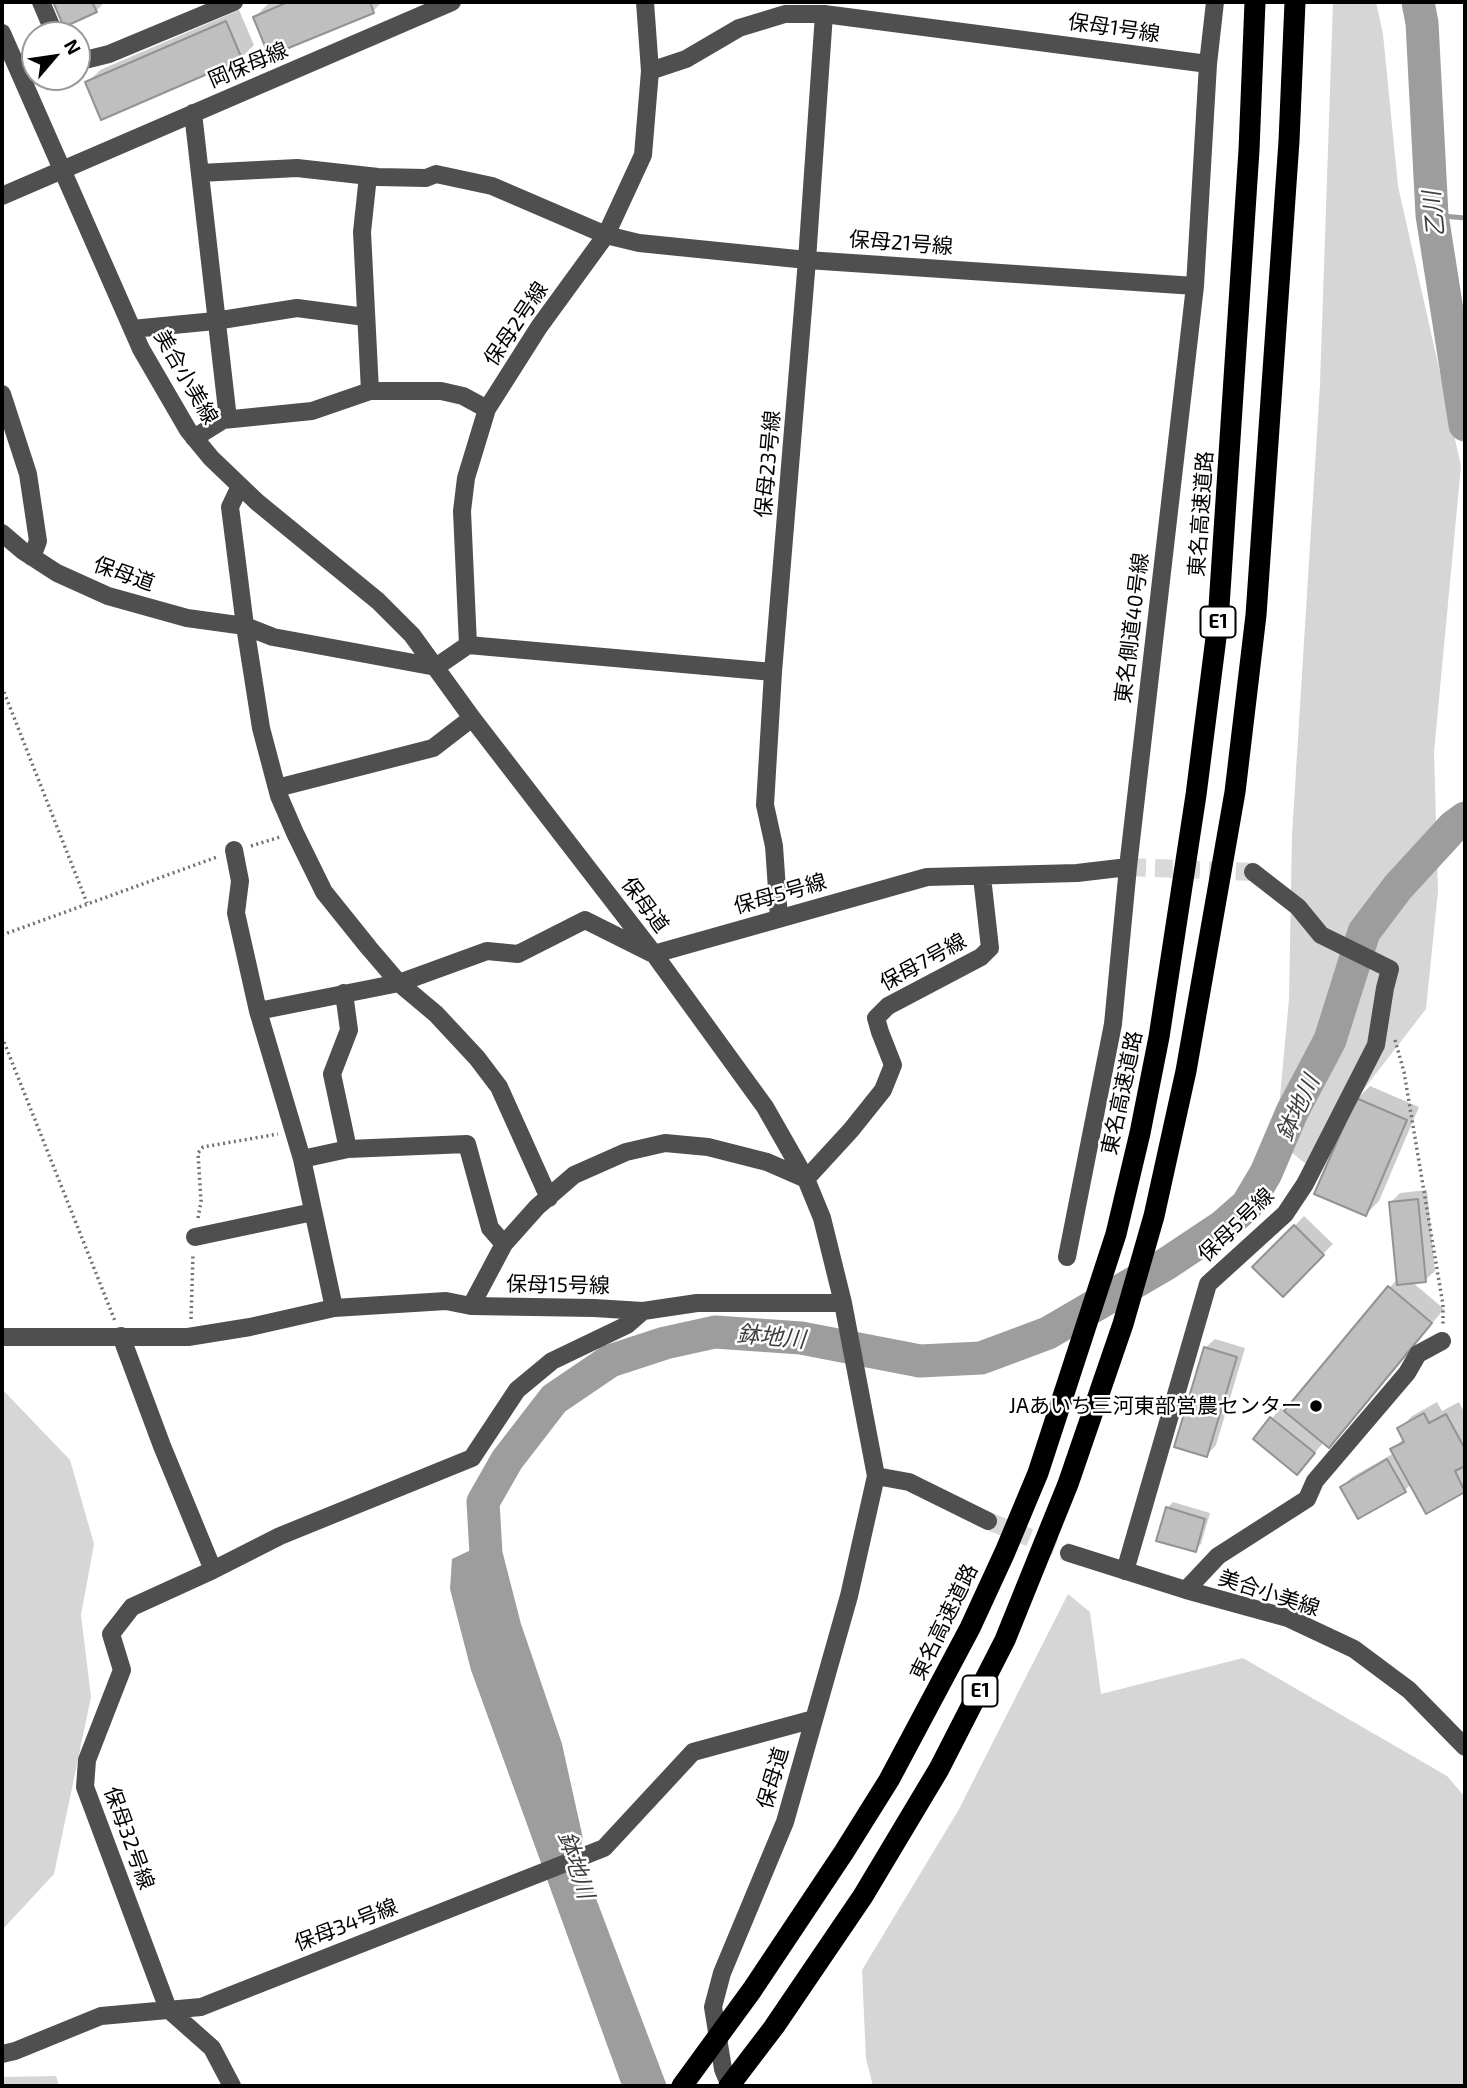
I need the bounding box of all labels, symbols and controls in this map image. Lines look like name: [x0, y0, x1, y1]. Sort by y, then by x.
street label: 保母1号線: [1067, 9, 1161, 47]
north arrow: [21, 21, 91, 91]
text: N: [60, 35, 86, 58]
street label: 岡保母線: [204, 37, 292, 93]
water label: 乙川: [1418, 190, 1450, 238]
street label: 保母21号線: [848, 227, 954, 259]
street label: 保母2号線: [479, 277, 553, 371]
street label: 美合小美線: [149, 325, 223, 429]
street label: 保母23号線: [751, 409, 785, 519]
street label: 東名高速道路: [1184, 450, 1218, 578]
street label: 東名側道40号線: [1110, 551, 1154, 705]
street label: 保母道: [90, 552, 158, 596]
road number: E1: [1200, 607, 1236, 638]
street label: 保母5号線: [731, 869, 829, 919]
street label: 保母道: [616, 872, 674, 938]
street label: 保母7号線: [875, 928, 971, 996]
street label: 東名高速道路: [1097, 1029, 1147, 1157]
water label: 鉢地川: [1271, 1071, 1325, 1145]
street label: 保母5号線: [1193, 1183, 1279, 1267]
street label: 保母15号線: [506, 1271, 610, 1299]
water label: 鉢地川: [735, 1320, 807, 1354]
place label: JAあいち三河東部営農センター: [1009, 1393, 1302, 1419]
marker: JAあいち三河東部営農センター: [1308, 1398, 1324, 1414]
street label: 東名高速道路: [905, 1560, 983, 1684]
street label: 美合小美線: [1215, 1565, 1323, 1621]
road number: E1: [962, 1676, 998, 1707]
street label: 保母道: [752, 1744, 794, 1812]
street label: 保母32号線: [99, 1783, 159, 1893]
water label: 鉢地川: [552, 1828, 600, 1902]
street label: 保母34号線: [291, 1894, 401, 1956]

